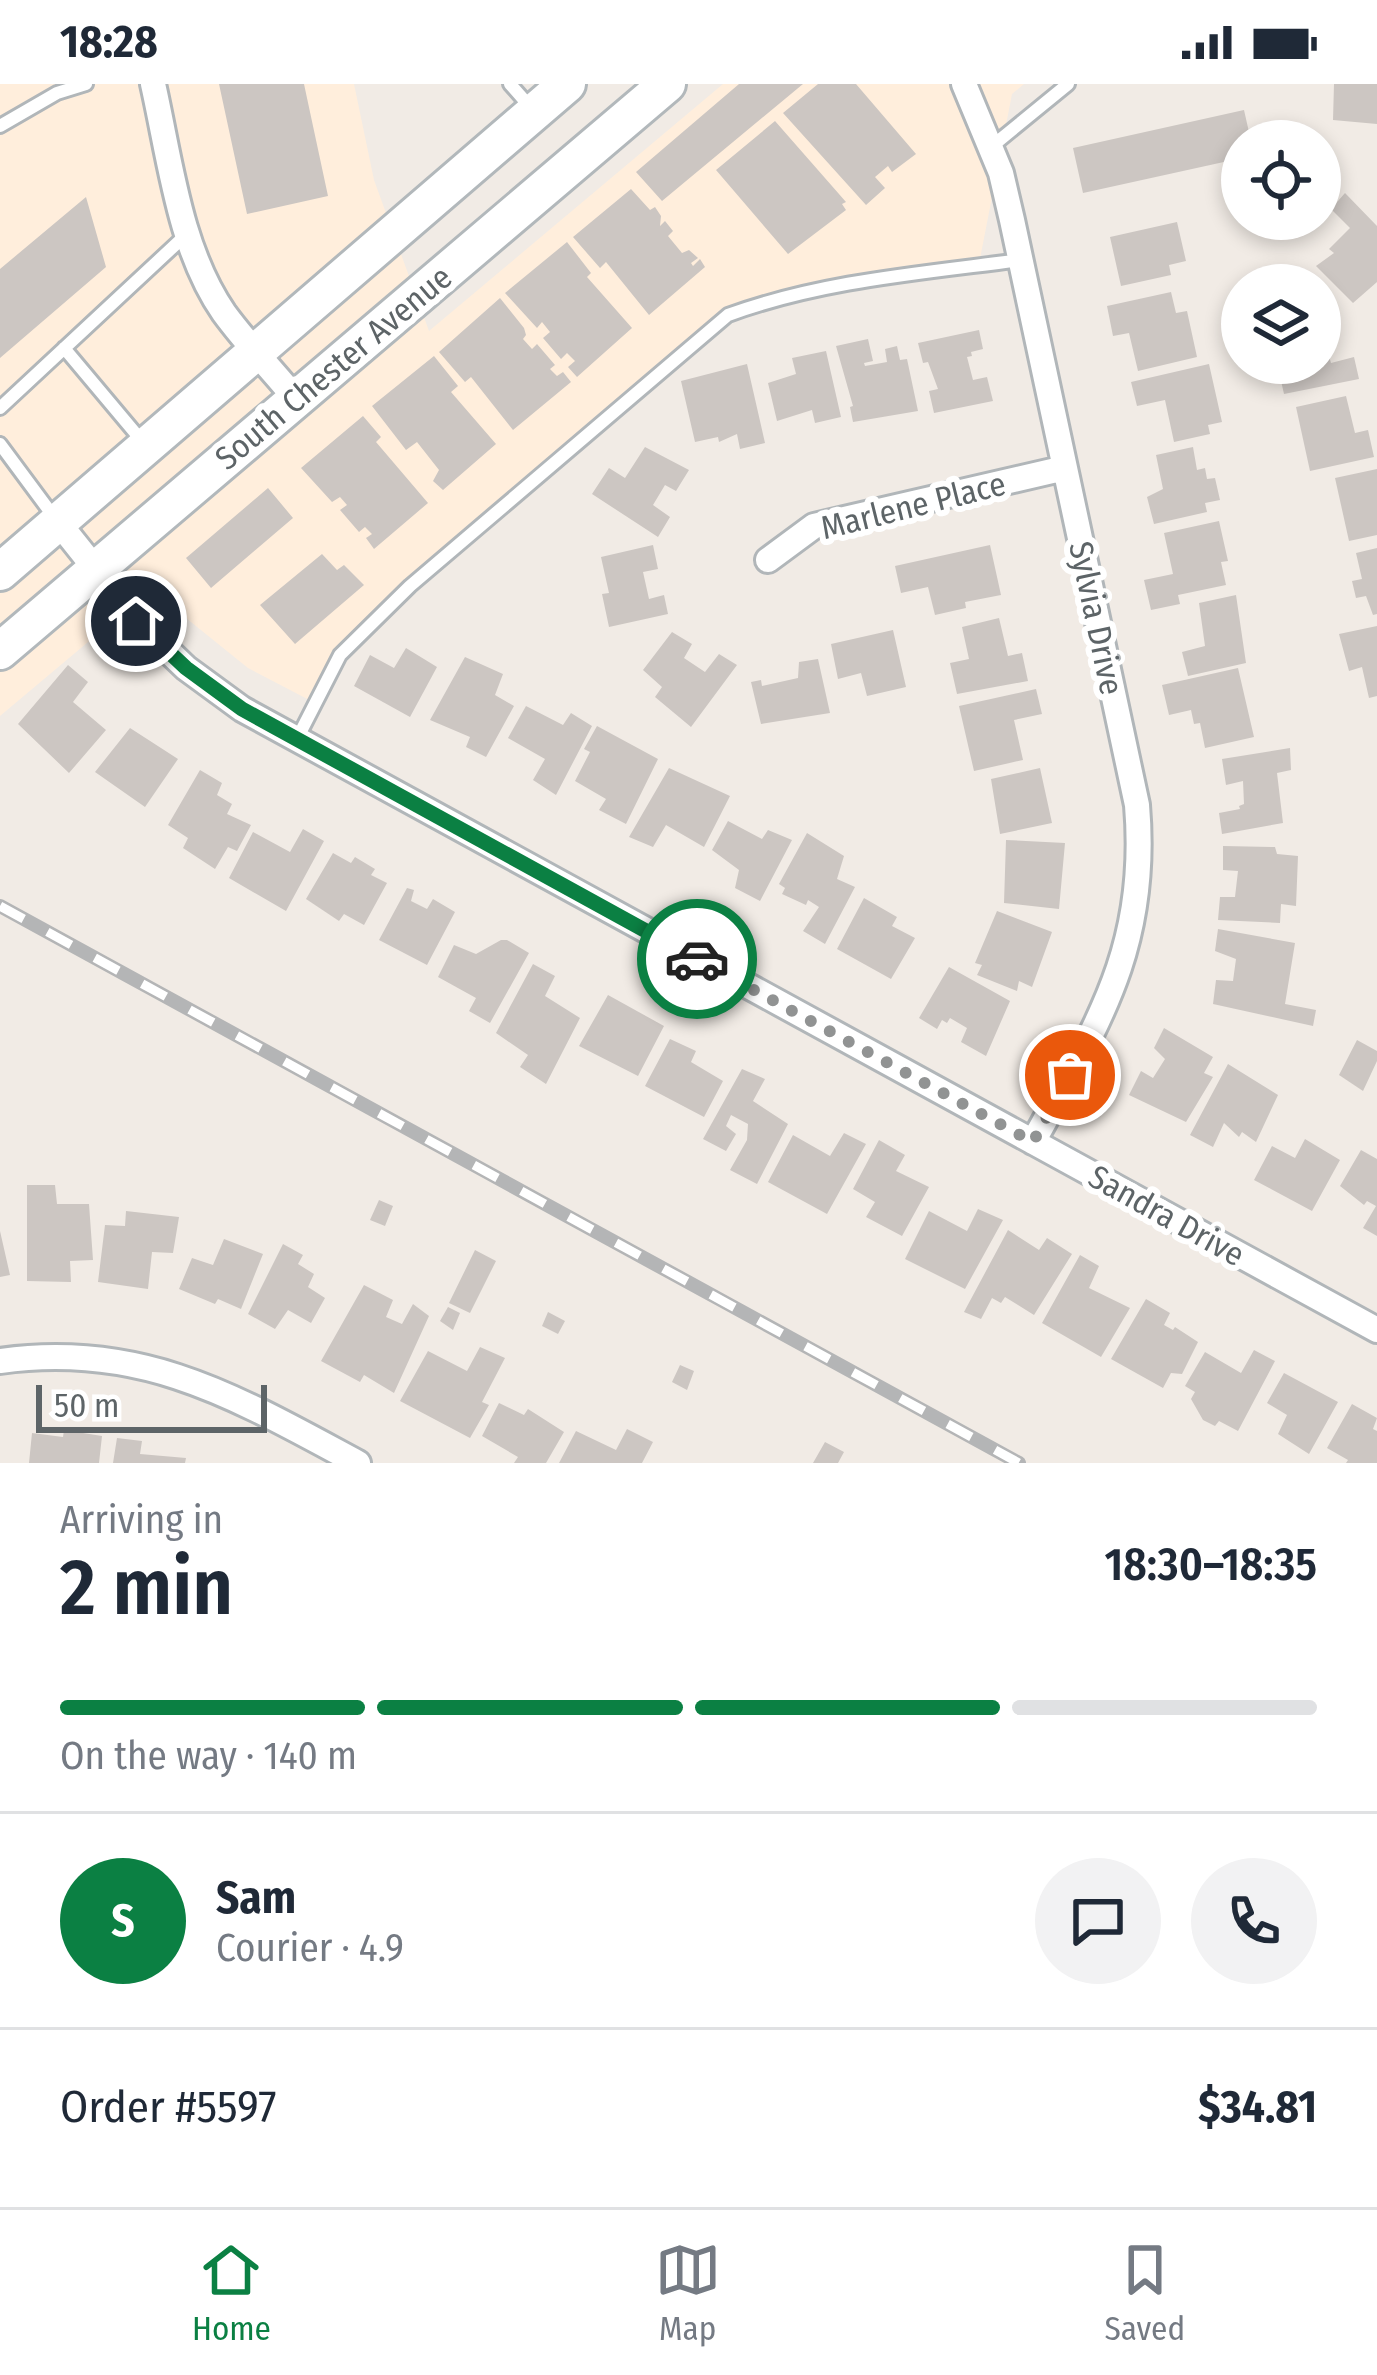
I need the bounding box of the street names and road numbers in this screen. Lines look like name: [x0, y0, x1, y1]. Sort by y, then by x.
street label: South Chester Avenue: [207, 257, 460, 478]
street label: Marlene Place: [817, 464, 1010, 548]
street label: Sylvia Drive: [1060, 538, 1132, 699]
street label: Sandra Drive: [1082, 1157, 1251, 1275]

